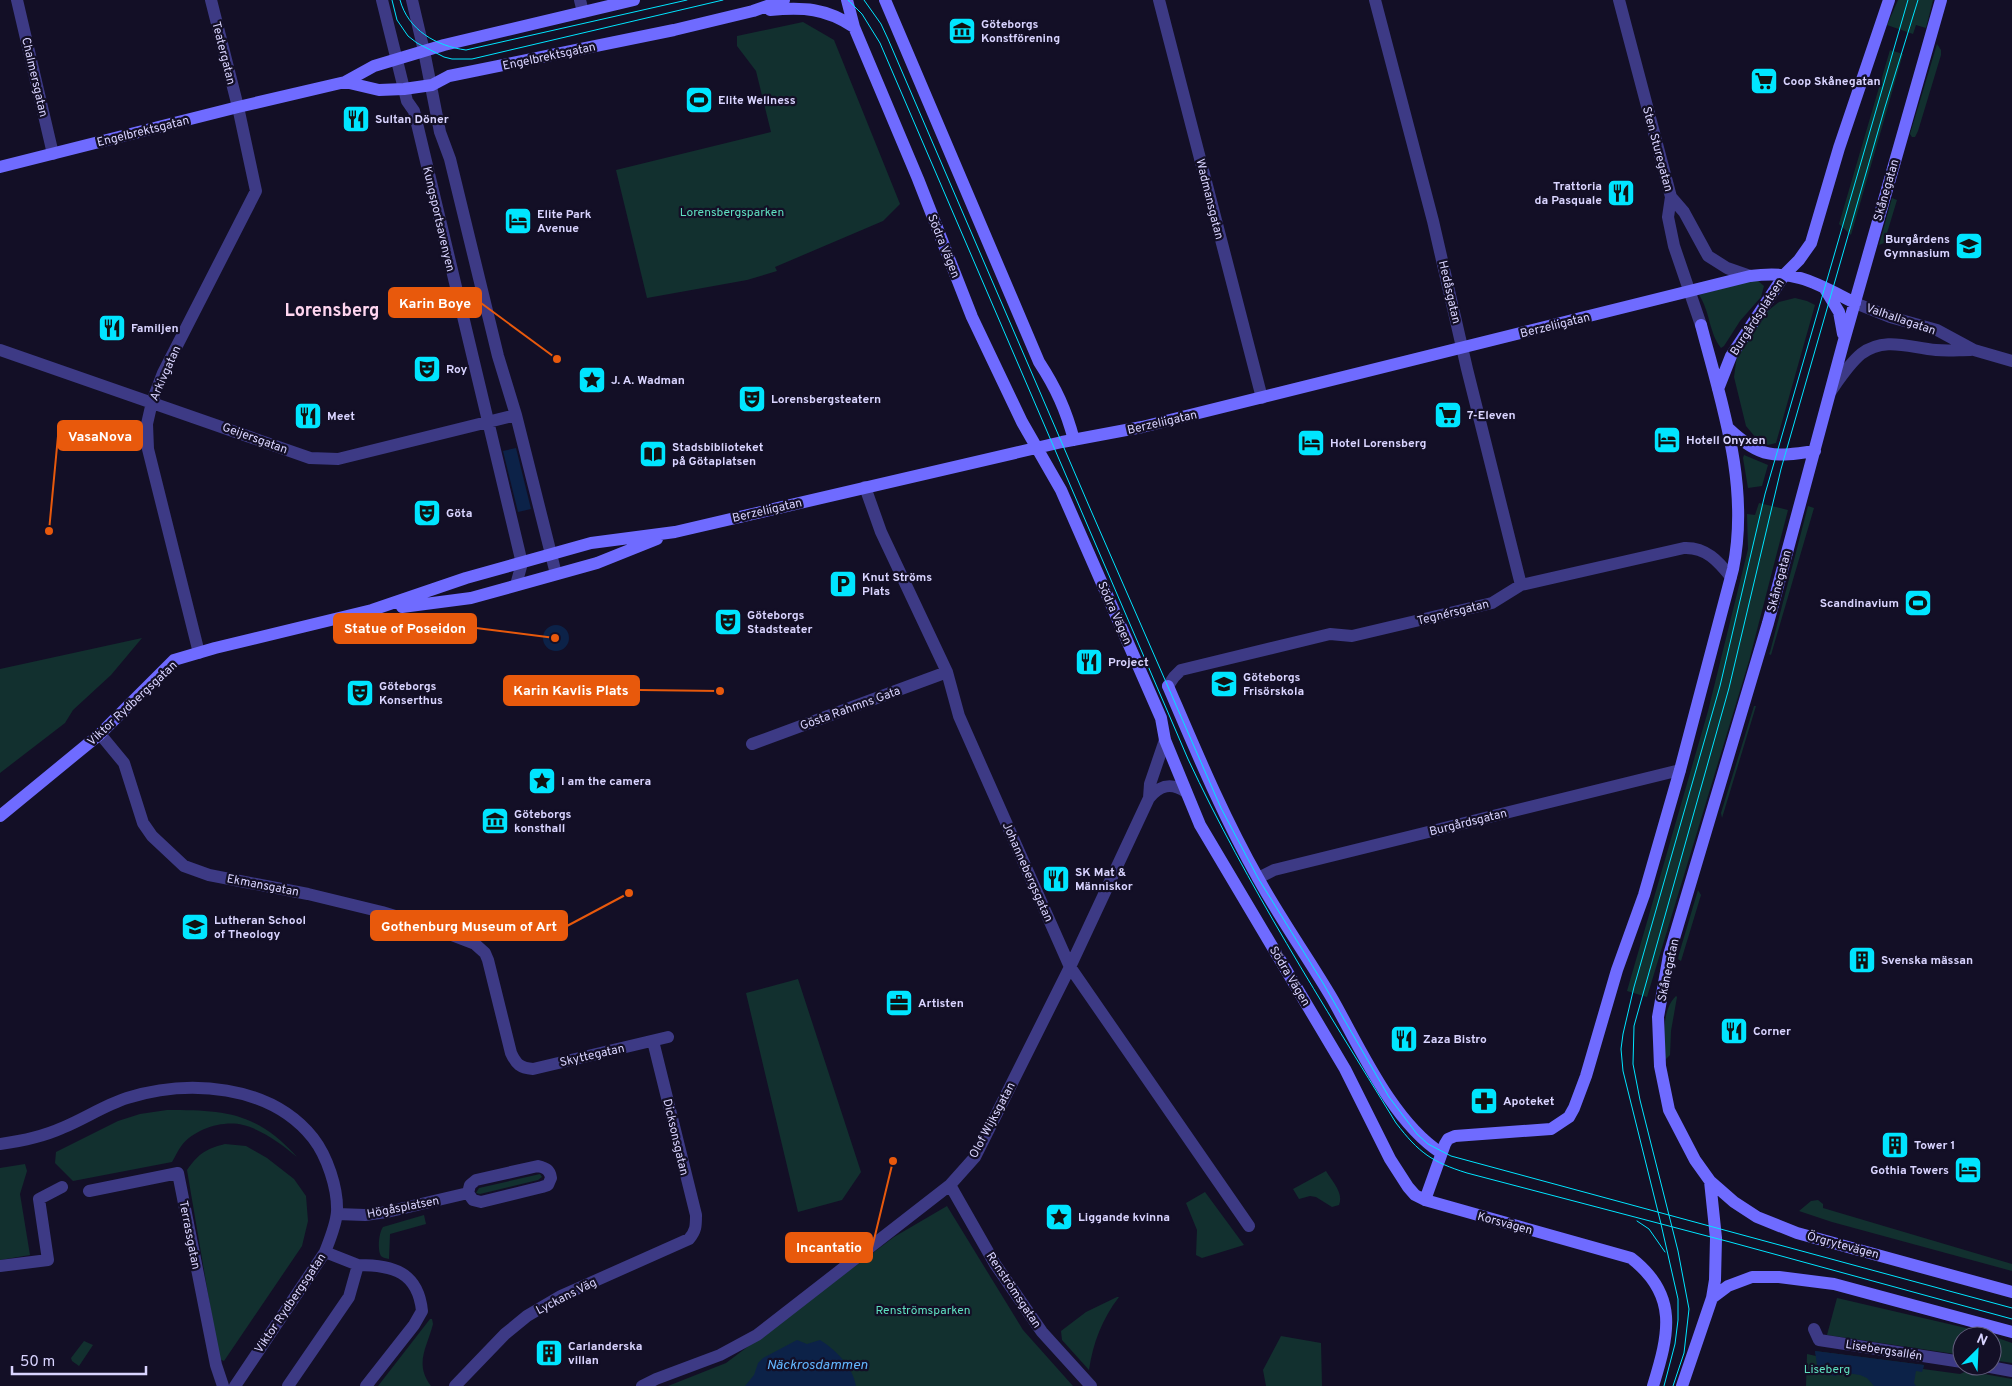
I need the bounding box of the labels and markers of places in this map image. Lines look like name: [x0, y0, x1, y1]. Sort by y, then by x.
museum icon: Göteborgs Konstförening: [947, 16, 977, 46]
place label: Göteborgs Konstförening: [981, 17, 1060, 47]
supermarket icon: Coop Skånegatan: [1749, 66, 1779, 96]
place label: Coop Skånegatan: [1783, 74, 1881, 90]
sports icon: Elite Wellness: [684, 85, 714, 115]
place label: Elite Wellness: [718, 93, 796, 109]
restaurant icon: Sultan Döner: [341, 104, 371, 134]
place label: Sultan Döner: [375, 112, 449, 128]
restaurant icon: Trattoria da Pasquale: [1606, 178, 1636, 208]
place label: Trattoria da Pasquale: [1535, 179, 1602, 209]
hotel icon: Elite Park Avenue: [503, 206, 533, 236]
place label: Elite Park Avenue: [537, 207, 592, 237]
school or university icon: Burgårdens Gymnasium: [1954, 231, 1984, 261]
place label: Burgårdens Gymnasium: [1884, 232, 1950, 262]
callout: Karin Boye: [389, 288, 481, 317]
restaurant icon: Familjen: [97, 313, 127, 343]
place label: Familjen: [131, 321, 179, 337]
theatre icon: Roy: [412, 354, 442, 384]
place label: Roy: [446, 362, 468, 378]
place icon: J. A. Wadman: [577, 365, 607, 395]
place label: J. A. Wadman: [611, 373, 685, 389]
theatre icon: Lorensbergsteatern: [737, 384, 767, 414]
place label: Lorensbergsteatern: [771, 392, 881, 408]
supermarket icon: 7-Eleven: [1433, 400, 1463, 430]
restaurant icon: Meet: [293, 401, 323, 431]
place label: 7-Eleven: [1467, 408, 1516, 424]
place label: Meet: [327, 409, 355, 425]
callout: VasaNova: [58, 421, 142, 450]
hotel icon: Hotell Onyxen: [1652, 425, 1682, 455]
hotel icon: Hotel Lorensberg: [1296, 428, 1326, 458]
place label: Hotell Onyxen: [1686, 433, 1765, 449]
place label: Hotel Lorensberg: [1330, 436, 1426, 452]
library icon: Stadsbiblioteket på Götaplatsen: [638, 439, 668, 469]
place label: Stadsbiblioteket på Götaplatsen: [672, 440, 764, 470]
theatre icon: Göta: [412, 498, 442, 528]
place label: Göta: [446, 506, 472, 522]
parking icon: Knut Ströms Plats: [828, 569, 858, 599]
place label: Knut Ströms Plats: [862, 570, 932, 600]
sports icon: Scandinavium: [1903, 588, 1933, 618]
place label: Scandinavium: [1820, 596, 1899, 612]
theatre icon: Göteborgs Stadsteater: [713, 607, 743, 637]
place label: Göteborgs Stadsteater: [747, 608, 812, 638]
callout: Statue of Poseidon: [334, 614, 476, 643]
restaurant icon: Project: [1074, 647, 1104, 677]
place label: Project: [1108, 655, 1149, 671]
school or university icon: Göteborgs Frisörskola: [1209, 669, 1239, 699]
place label: Göteborgs Frisörskola: [1243, 670, 1304, 700]
callout: Karin Kavlis Plats: [504, 676, 639, 705]
theatre icon: Göteborgs Konserthus: [345, 678, 375, 708]
place label: Göteborgs Konserthus: [379, 679, 443, 709]
place icon: I am the camera: [527, 766, 557, 796]
place label: I am the camera: [561, 774, 651, 790]
museum icon: Göteborgs konsthall: [480, 806, 510, 836]
place label: Göteborgs konsthall: [514, 807, 572, 837]
restaurant icon: SK Mat & Människor: [1041, 864, 1071, 894]
place label: SK Mat & Människor: [1075, 865, 1133, 895]
callout: Gothenburg Museum of Art: [371, 911, 567, 940]
school or university icon: Lutheran School of Theology: [180, 912, 210, 942]
place label: Lutheran School of Theology: [214, 913, 306, 943]
building icon: Svenska mässan: [1847, 945, 1877, 975]
place label: Svenska mässan: [1881, 953, 1973, 969]
office icon: Artisten: [884, 988, 914, 1018]
place label: Artisten: [918, 996, 964, 1012]
restaurant icon: Corner: [1719, 1016, 1749, 1046]
restaurant icon: Zaza Bistro: [1389, 1024, 1419, 1054]
place label: Corner: [1753, 1024, 1791, 1040]
place label: Zaza Bistro: [1423, 1032, 1487, 1048]
pharmacy icon: Apoteket: [1469, 1086, 1499, 1116]
place label: Apoteket: [1503, 1094, 1555, 1110]
building icon: Tower 1: [1880, 1130, 1910, 1160]
place label: Tower 1: [1914, 1138, 1955, 1154]
hotel icon: Gothia Towers: [1953, 1155, 1983, 1185]
place label: Gothia Towers: [1870, 1163, 1949, 1179]
place icon: Liggande kvinna: [1044, 1202, 1074, 1232]
place label: Liggande kvinna: [1078, 1210, 1170, 1226]
callout: Incantatio: [786, 1233, 872, 1262]
building icon: Carlanderska villan: [534, 1338, 564, 1368]
place label: Carlanderska villan: [568, 1339, 642, 1369]

